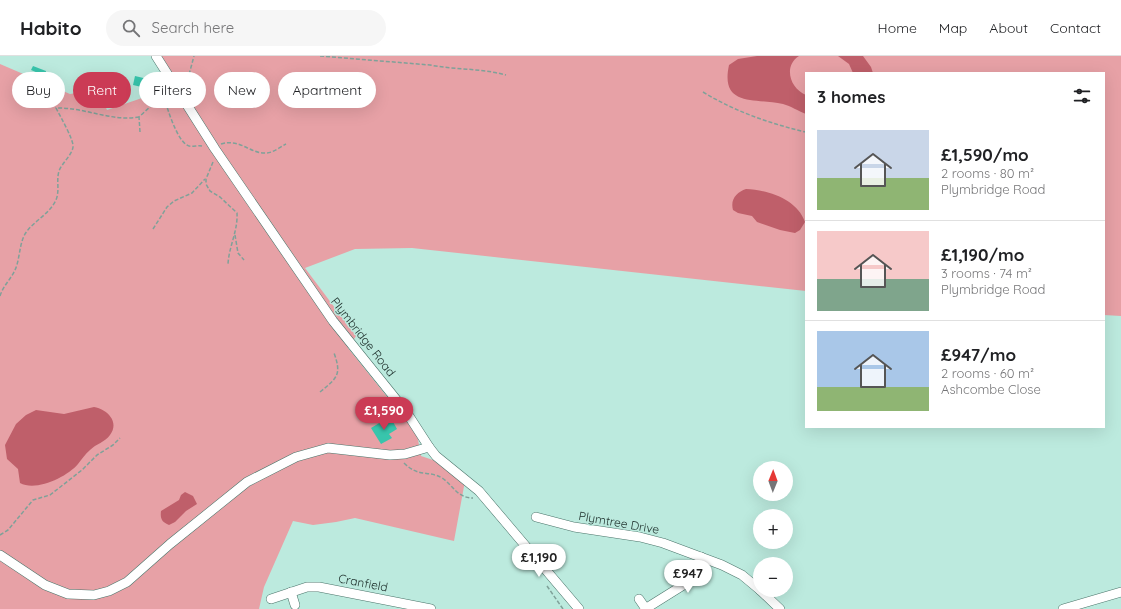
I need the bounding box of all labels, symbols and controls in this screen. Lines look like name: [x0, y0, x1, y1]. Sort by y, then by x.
search box: [106, 10, 386, 46]
text: Habito: [20, 16, 82, 40]
icon: search: [120, 17, 142, 39]
text: Search here: [152, 18, 234, 37]
text: Home: [878, 19, 917, 37]
text: Map: [939, 19, 967, 37]
text: About: [989, 19, 1028, 37]
text: Contact: [1050, 19, 1101, 37]
chip: Buy: [12, 72, 65, 108]
chip: Rent: [73, 72, 131, 108]
chip: Filters: [139, 72, 206, 108]
chip: New: [214, 72, 270, 108]
chip: Apartment: [278, 72, 376, 108]
icon: filters: [1071, 85, 1093, 107]
text: 3 homes: [817, 86, 885, 107]
text: £1,590/mo: [941, 144, 1029, 165]
icon: home: [849, 146, 897, 194]
text: 2 rooms · 80 m²: [941, 165, 1034, 181]
text: Plymbridge Road: [941, 181, 1045, 197]
text: £1,190/mo: [941, 244, 1024, 265]
icon: home: [849, 247, 897, 295]
text: 3 rooms · 74 m²: [941, 265, 1032, 281]
text: Plymbridge Road: [941, 281, 1045, 297]
street label: Plymbridge Road: [328, 294, 399, 379]
text: £947/mo: [941, 344, 1016, 365]
icon: home: [849, 347, 897, 395]
text: 2 rooms · 60 m²: [941, 365, 1034, 381]
text: Ashcombe Close: [941, 381, 1041, 397]
pin: £1,590: [351, 397, 417, 431]
text: £1,590: [364, 402, 404, 418]
north arrow: [753, 461, 793, 501]
map controls: [753, 461, 793, 597]
street label: Plymtree Drive: [578, 508, 661, 537]
button: +: [753, 509, 793, 549]
pin: £1,190: [506, 544, 572, 578]
text: £1,190: [521, 549, 557, 565]
button: −: [753, 557, 793, 597]
pin: £947: [664, 560, 712, 594]
text: £947: [673, 565, 703, 581]
street label: Cranfield: [337, 570, 389, 595]

